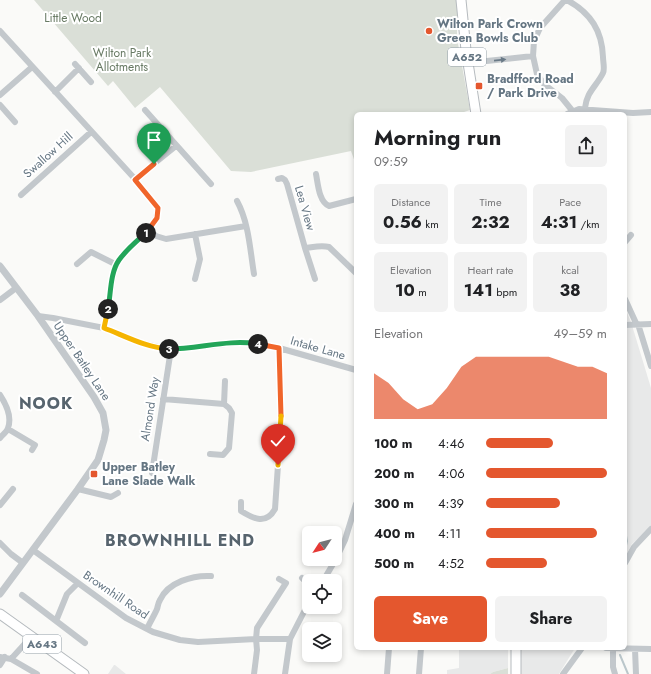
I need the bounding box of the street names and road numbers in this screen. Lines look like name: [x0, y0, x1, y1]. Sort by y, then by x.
road number: A652: [448, 48, 486, 66]
street label: Swallow Hill: [19, 128, 77, 182]
street label: Lea View: [290, 183, 320, 233]
street label: Upper Batley Lane: [49, 318, 115, 404]
street label: Intake Lane: [288, 332, 348, 364]
street label: Almond Way: [136, 375, 164, 443]
street label: Brownhill Road: [80, 566, 152, 624]
road number: A643: [23, 635, 61, 653]

